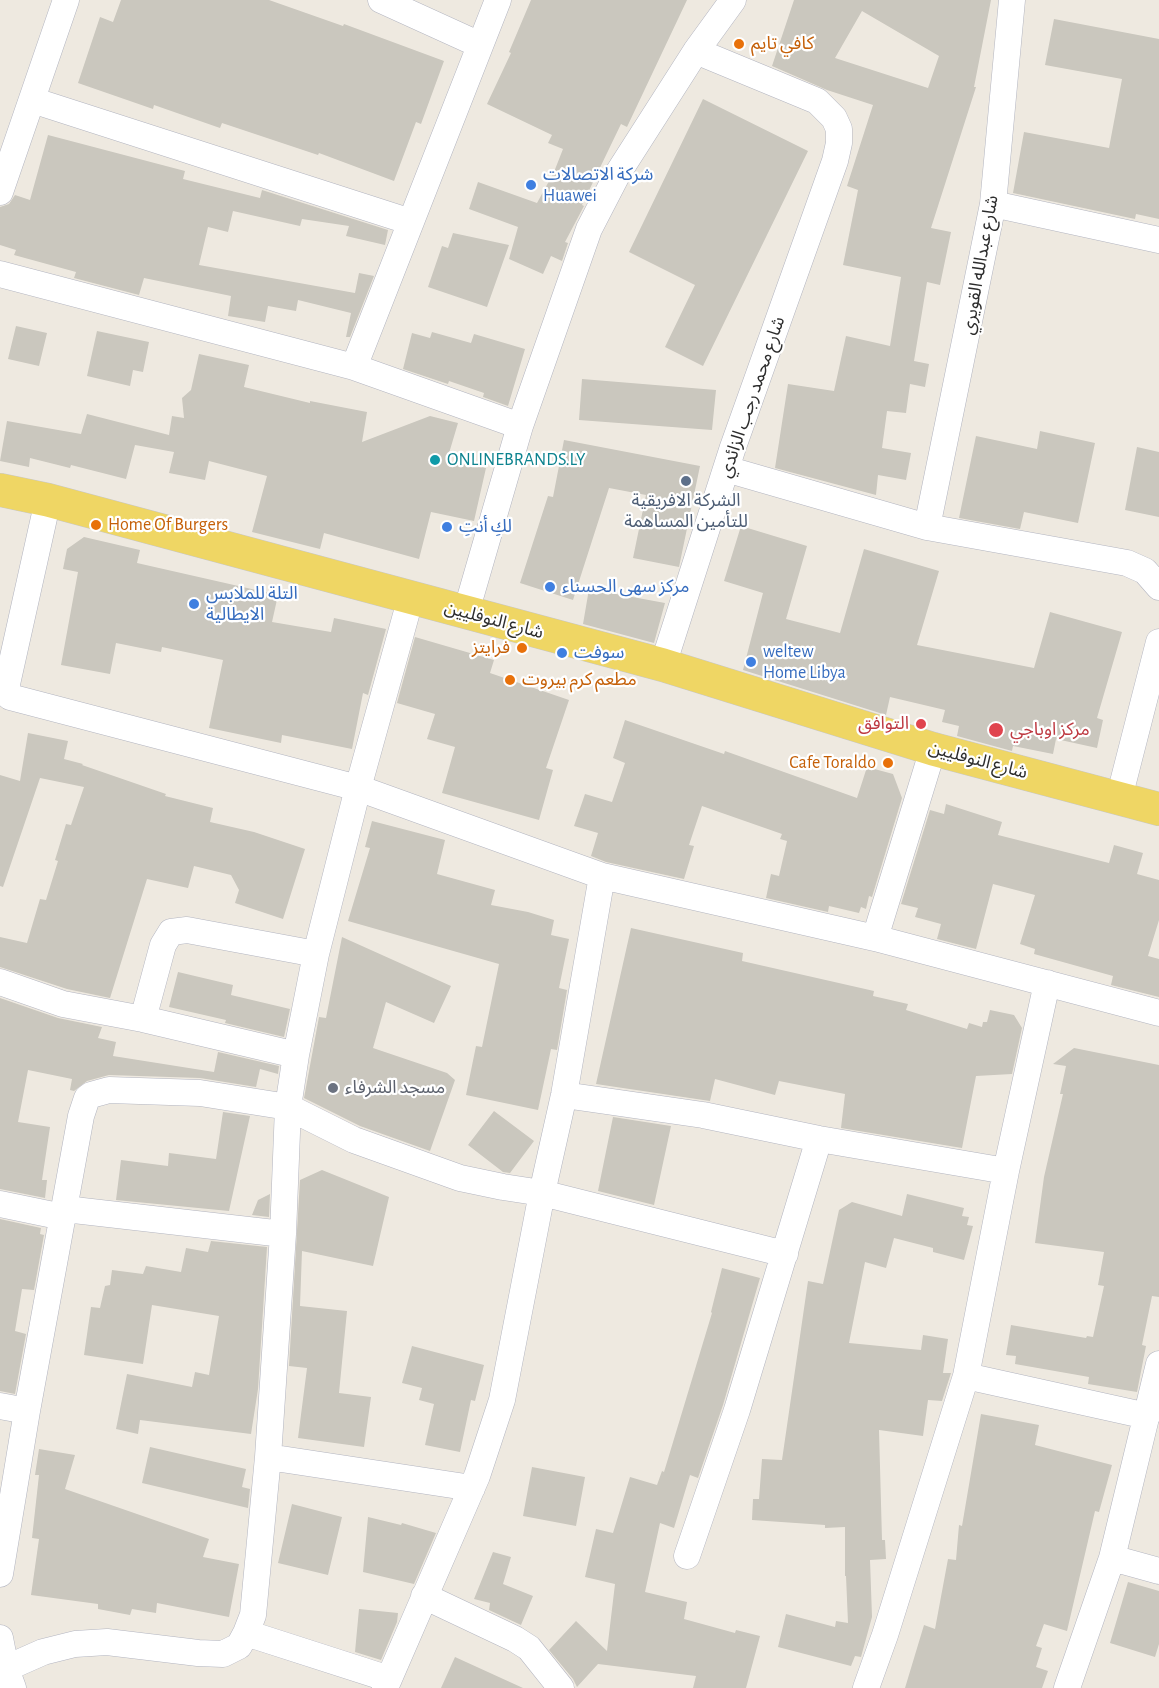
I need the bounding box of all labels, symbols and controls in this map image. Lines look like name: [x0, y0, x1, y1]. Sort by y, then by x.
place label: كافي تايم: [751, 33, 814, 55]
marker: كافي تايم: [732, 37, 746, 51]
place label: شركة الاتصالات Huawei: [543, 164, 653, 207]
marker: شركة الاتصالات Huawei: [524, 178, 538, 192]
street label: شارع عبدالله القويري: [957, 193, 1003, 337]
street label: شارع محمد رجب الزائدي: [714, 314, 790, 480]
place label: ONLINEBRANDS.LY: [447, 449, 586, 471]
marker: ONLINEBRANDS.LY: [428, 453, 442, 467]
marker: الشركة الافريقية للتأمين المساهمة: [679, 474, 693, 488]
place label: الشركة الافريقية للتأمين المساهمة: [624, 490, 748, 532]
place label: Home Of Burgers: [108, 514, 228, 536]
place label: لكِ أنتِ: [459, 516, 512, 538]
marker: Home Of Burgers: [89, 518, 103, 532]
marker: لكِ أنتِ: [440, 520, 454, 534]
place label: مركز سهى الحسناء: [562, 576, 689, 598]
marker: مركز سهى الحسناء: [543, 580, 557, 594]
place label: التلة للملابس الايطالية: [206, 583, 298, 626]
street label: شارع النوفليين: [442, 596, 546, 644]
marker: التلة للملابس الايطالية: [187, 597, 201, 611]
place label: فرايتز: [472, 637, 510, 659]
marker: فرايتز: [515, 641, 529, 655]
place label: weltew Home Libya: [763, 641, 846, 684]
place label: سوفت: [574, 642, 624, 664]
marker: سوفت: [555, 646, 569, 660]
marker: weltew Home Libya: [744, 655, 758, 669]
place label: مطعم كرم بيروت: [522, 669, 637, 691]
marker: مطعم كرم بيروت: [503, 673, 517, 687]
place label: التوافق: [858, 713, 909, 735]
marker: التوافق: [914, 717, 928, 731]
place label: مركز اوباجي: [1010, 719, 1090, 741]
marker: مركز اوباجي: [987, 721, 1005, 739]
street label: شارع النوفليين: [926, 736, 1030, 784]
place label: Cafe Toraldo: [789, 752, 876, 774]
marker: Cafe Toraldo: [881, 756, 895, 770]
place label: مسجد الشرفاء: [345, 1077, 445, 1099]
marker: مسجد الشرفاء: [326, 1081, 340, 1095]

